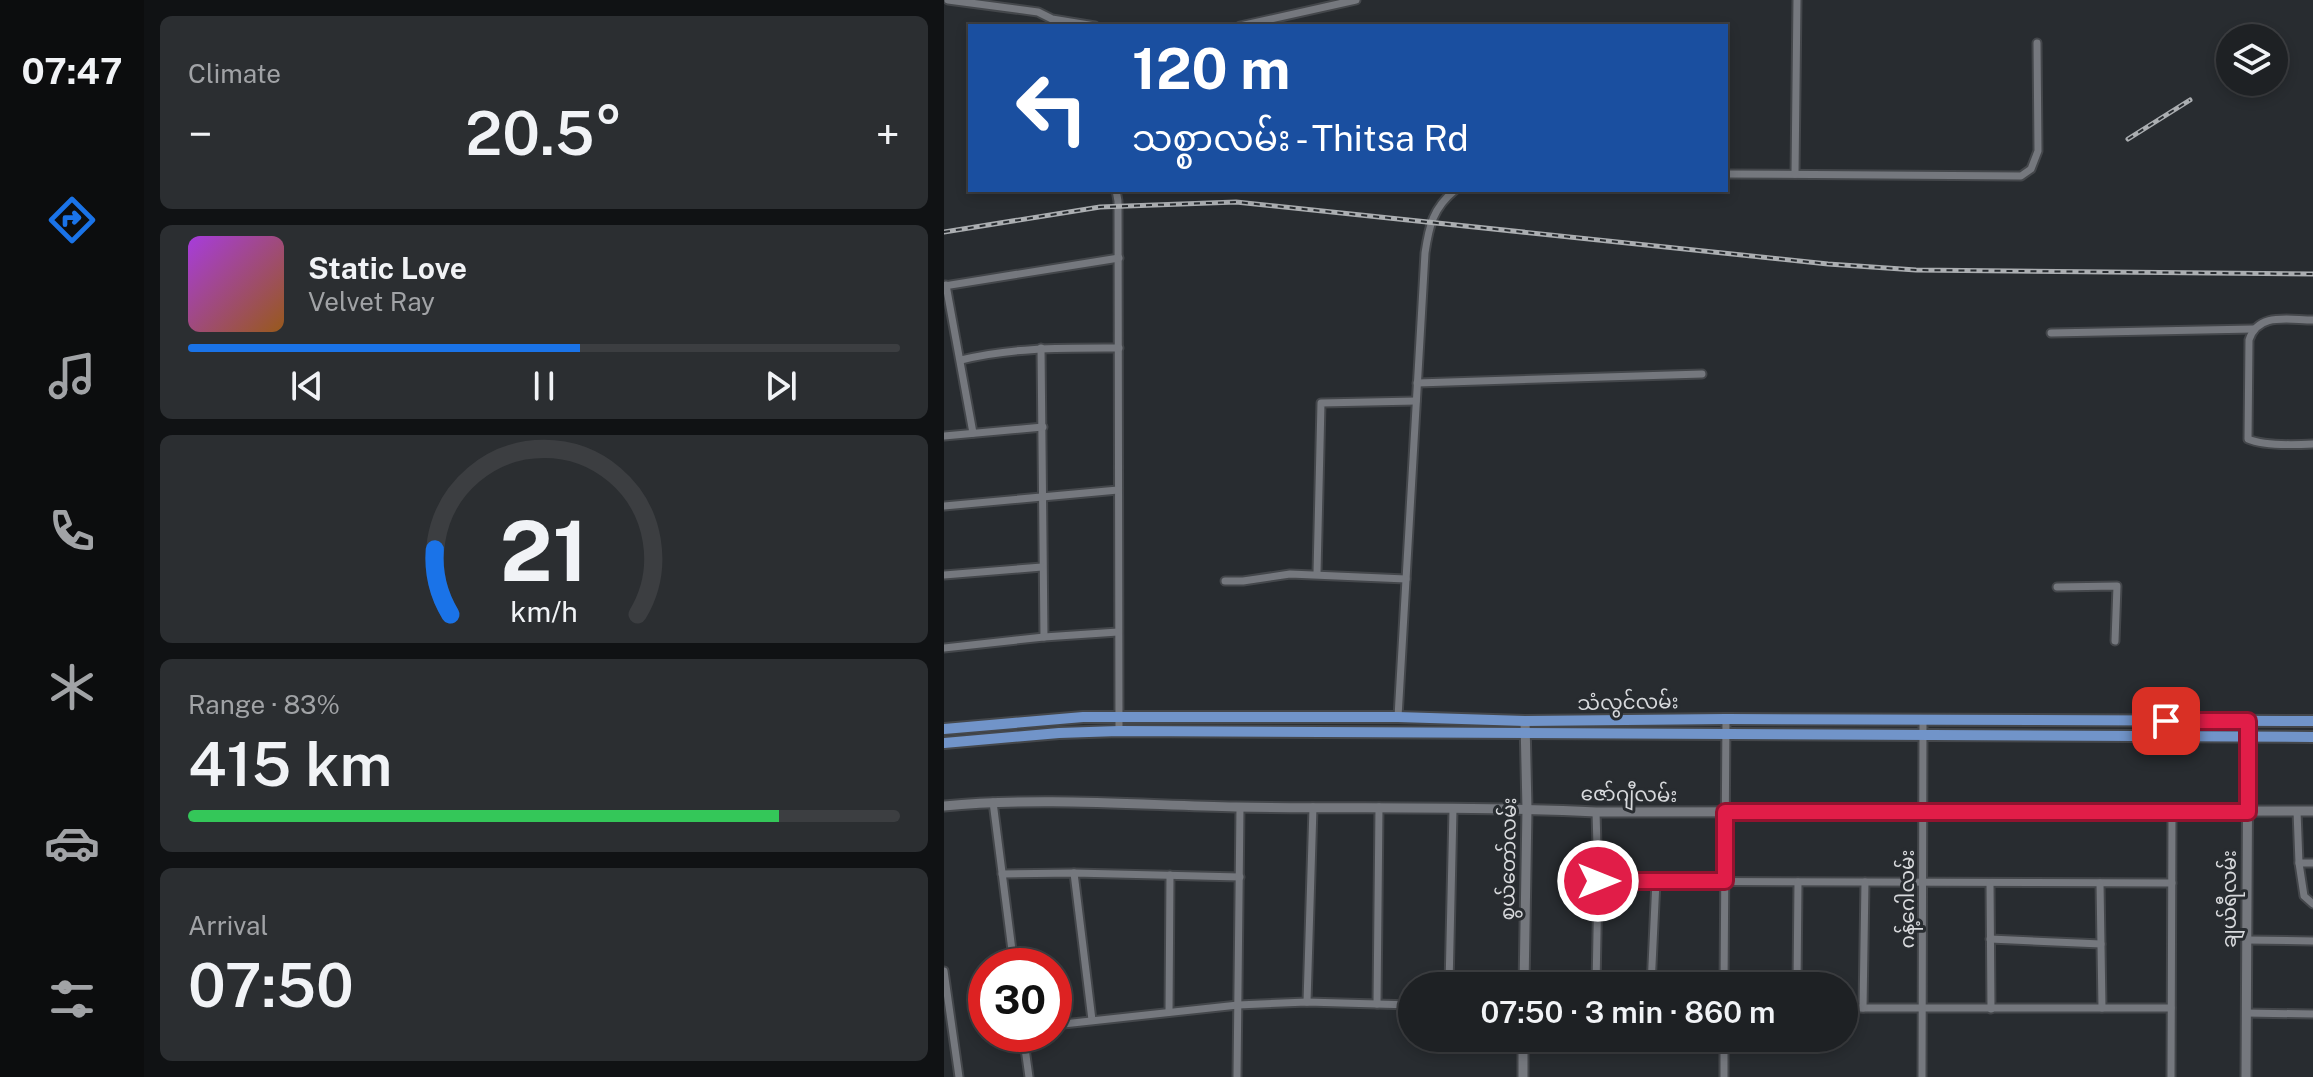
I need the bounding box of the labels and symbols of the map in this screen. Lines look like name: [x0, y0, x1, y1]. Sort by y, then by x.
street label: သံလွင်လမ်း: [1577, 687, 1679, 719]
pin: [2132, 687, 2200, 755]
street label: ဇော်ဂျီလမ်း: [1580, 779, 1678, 811]
street label: စွယ်တော်လမ်း: [1493, 797, 1525, 921]
position arrow: [1556, 839, 1640, 923]
street label: ဂန့်ဂေါလမ်း: [1893, 850, 1923, 948]
street label: ချယ်ရီလမ်း: [2215, 850, 2245, 948]
speed limit sign: 30: [968, 948, 1072, 1052]

